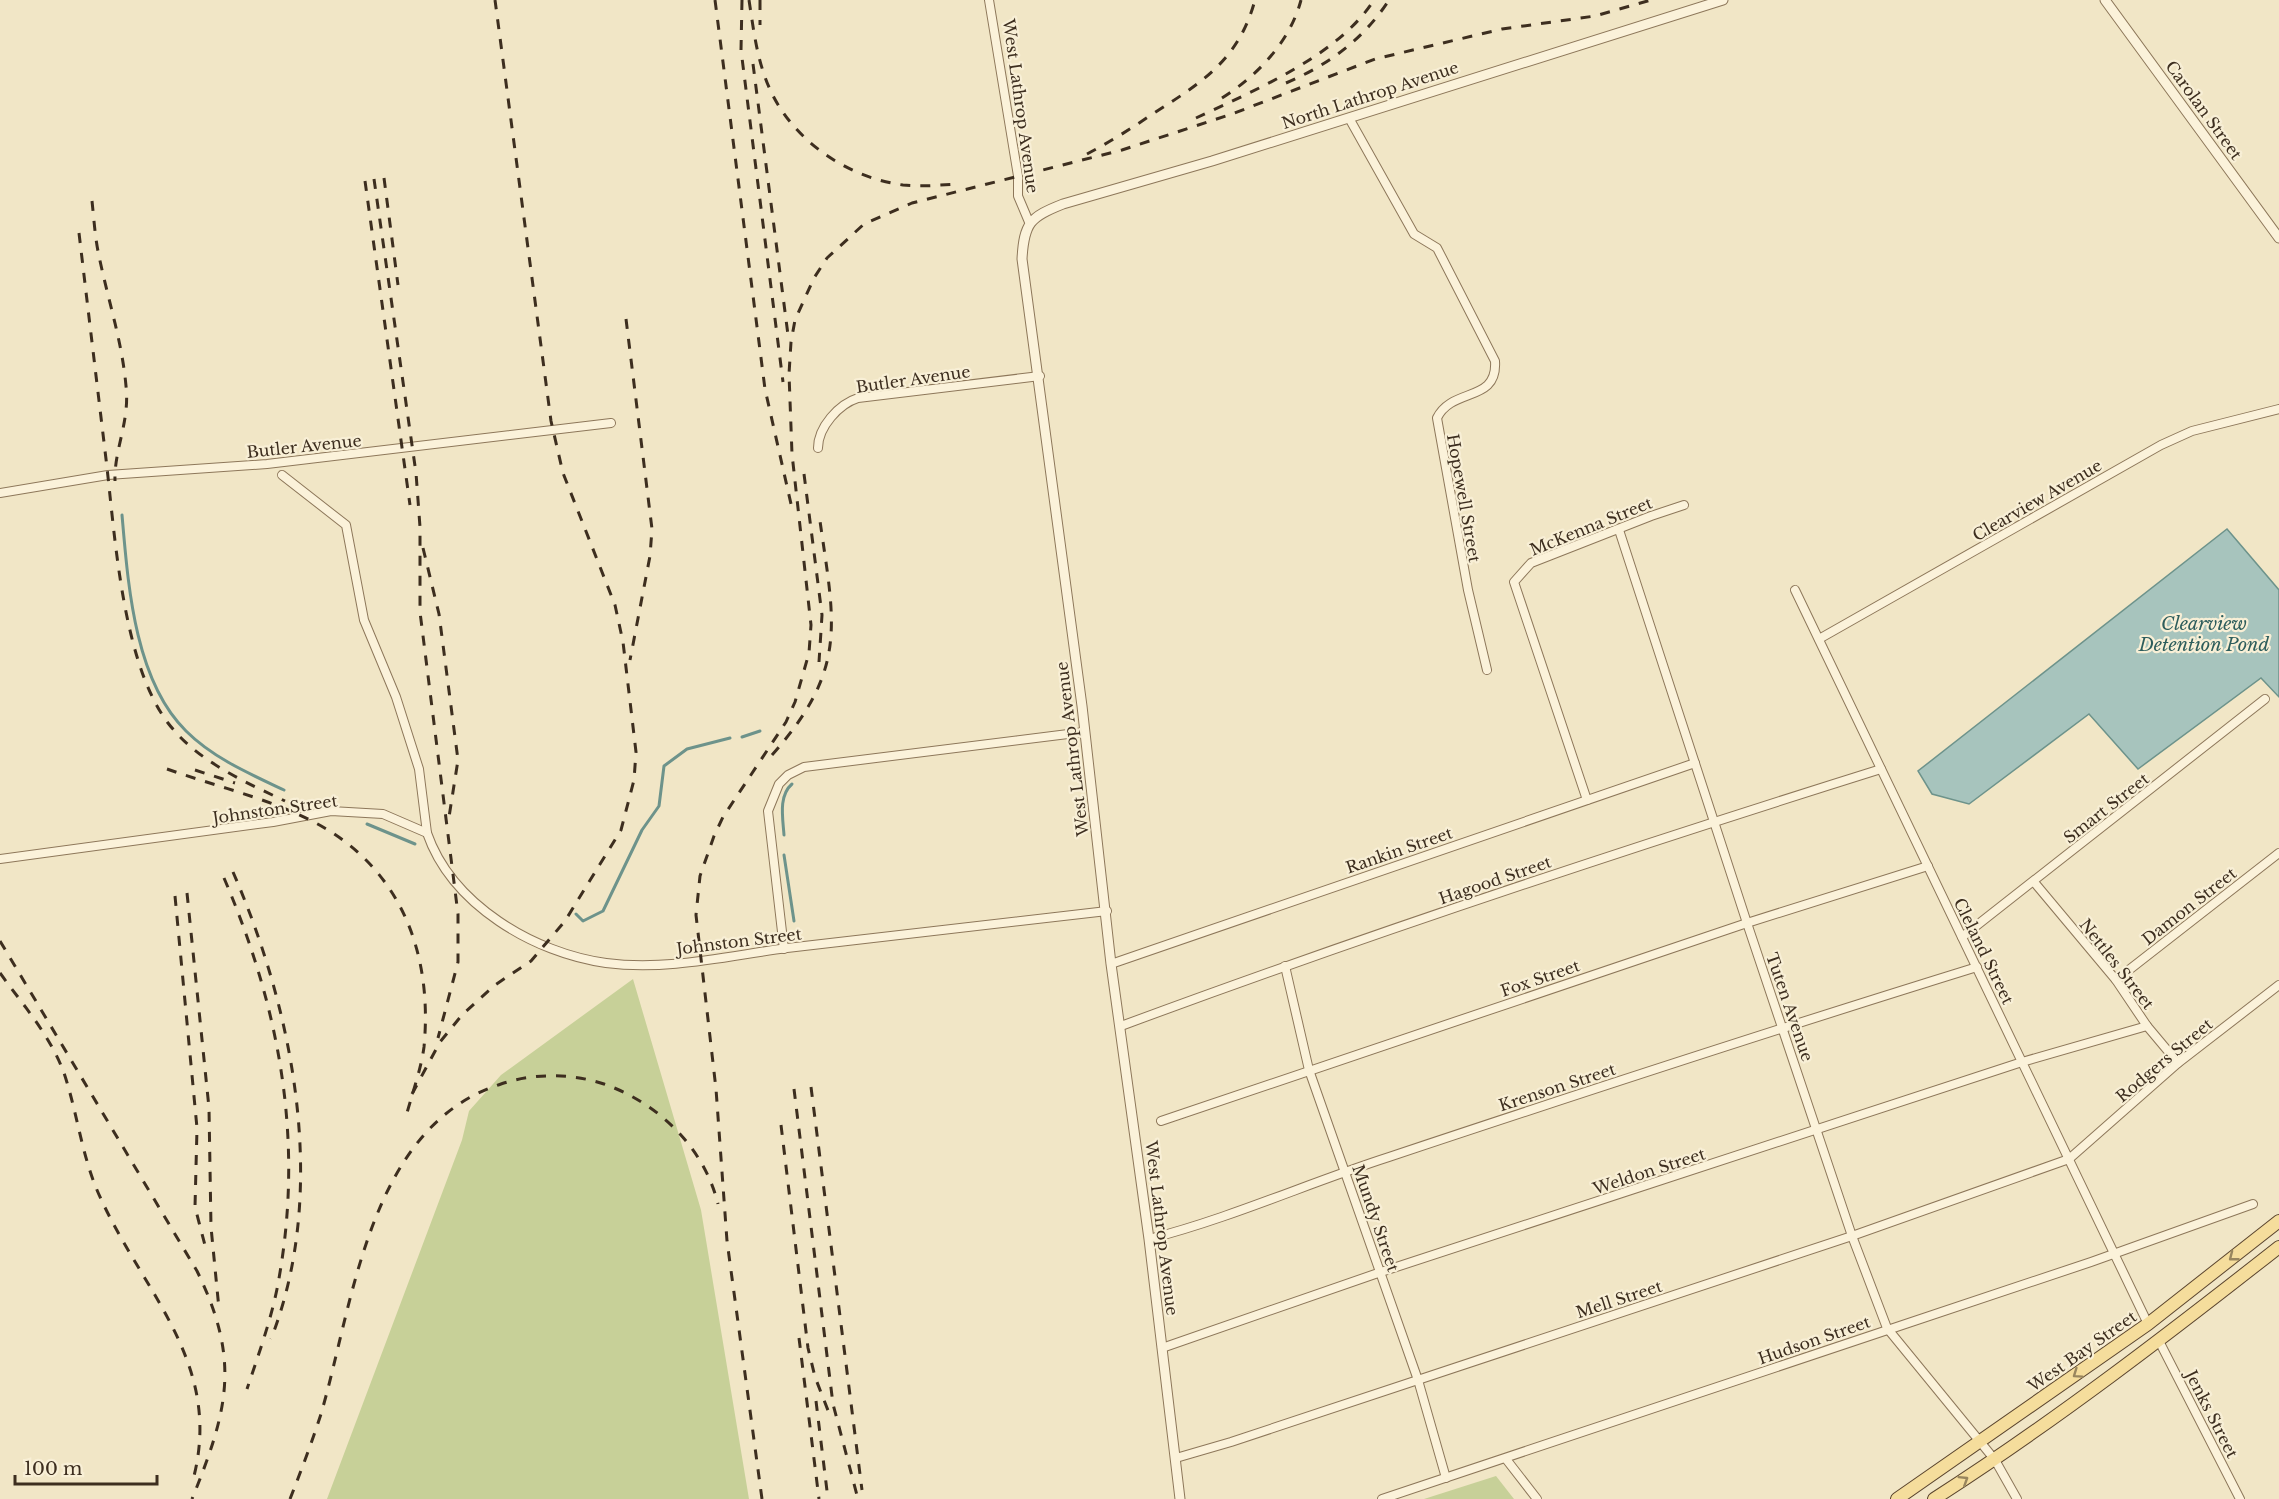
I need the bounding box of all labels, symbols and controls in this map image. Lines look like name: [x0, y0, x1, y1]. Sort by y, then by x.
street label: West Lathrop Avenue: [999, 17, 1043, 194]
street label: North Lathrop Avenue: [1279, 57, 1461, 133]
street label: Carolan Street: [2161, 57, 2247, 163]
street label: Butler Avenue: [854, 361, 972, 397]
street label: Butler Avenue: [246, 430, 362, 462]
street label: Hopewell Street: [1443, 432, 1485, 564]
street label: Clearview Avenue: [1969, 455, 2105, 545]
street label: McKenna Street: [1527, 492, 1655, 560]
water label: Clearview Detention Pond: [2138, 613, 2269, 656]
street label: West Lathrop Avenue: [1051, 660, 1093, 838]
street label: Smart Street: [2059, 768, 2153, 848]
street label: Johnston Street: [209, 790, 339, 828]
street label: Rankin Street: [1343, 822, 1455, 878]
street label: Hagood Street: [1436, 851, 1554, 909]
street label: Damon Street: [2138, 863, 2240, 949]
street label: Cleland Street: [1950, 895, 2018, 1007]
street label: Nettles Street: [2075, 915, 2159, 1013]
street label: Johnston Street: [673, 923, 803, 959]
street label: Tuten Avenue: [1762, 950, 1818, 1064]
street label: Fox Street: [1498, 955, 1582, 1001]
street label: Rodgers Street: [2112, 1014, 2216, 1106]
street label: Krenson Street: [1496, 1059, 1618, 1115]
street label: West Lathrop Avenue: [1141, 1139, 1183, 1317]
street label: Weldon Street: [1589, 1143, 1708, 1199]
street label: Mundy Street: [1348, 1162, 1404, 1274]
one-way arrow: [2229, 1250, 2240, 1261]
street label: Mell Street: [1573, 1276, 1665, 1322]
street label: West Bay Street: [2023, 1306, 2140, 1396]
street label: Hudson Street: [1755, 1311, 1873, 1369]
street label: Jenks Street: [2180, 1365, 2243, 1461]
one-way arrow: [2073, 1367, 2084, 1378]
scale bar: [15, 1448, 158, 1486]
text: 100 m: [24, 1458, 82, 1480]
one-way arrow: [1958, 1475, 1968, 1487]

